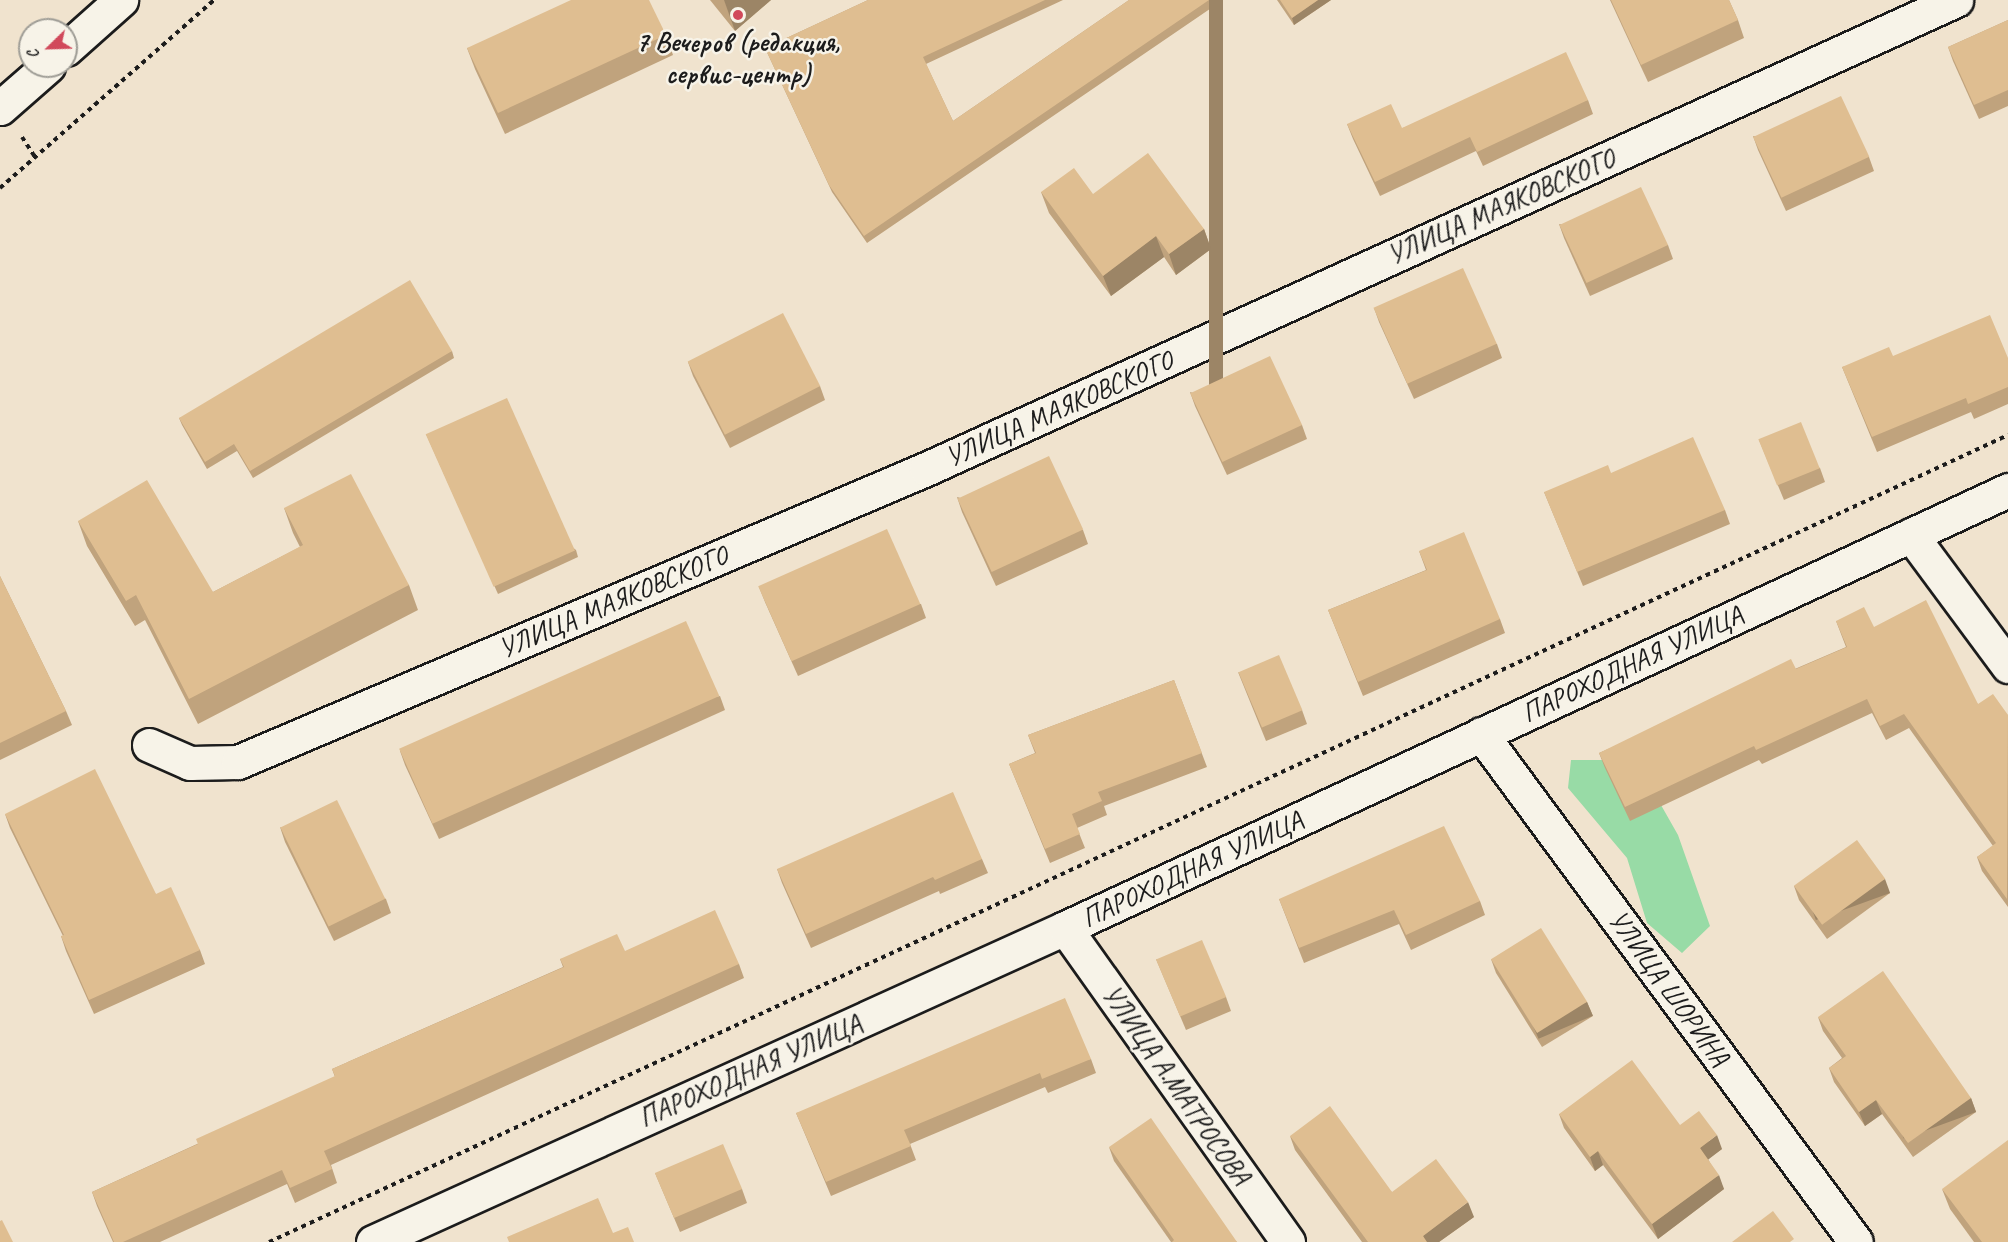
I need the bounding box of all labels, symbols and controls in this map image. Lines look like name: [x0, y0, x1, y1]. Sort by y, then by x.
marker: 7 Вечеров (редакция, сервис-центр): [731, 8, 745, 22]
north arrow: [18, 18, 78, 78]
place label: 7 Вечеров (редакция, сервис-центр): [636, 25, 840, 91]
text: С: [23, 47, 44, 62]
street label: УЛИЦА МАЯКОВСКОГО: [1382, 142, 1620, 272]
street label: УЛИЦА МАЯКОВСКОГО: [940, 344, 1178, 474]
street label: УЛИЦА МАЯКОВСКОГО: [493, 539, 733, 665]
street label: ПАРОХОДНАЯ УЛИЦА: [1517, 598, 1747, 730]
street label: ПАРОХОДНАЯ УЛИЦА: [1077, 803, 1307, 935]
street label: УЛИЦА ШОРИНА: [1601, 904, 1737, 1072]
street label: УЛИЦА А.МАТРОСОВА: [1095, 979, 1257, 1191]
street label: ПАРОХОДНАЯ УЛИЦА: [634, 1007, 866, 1135]

